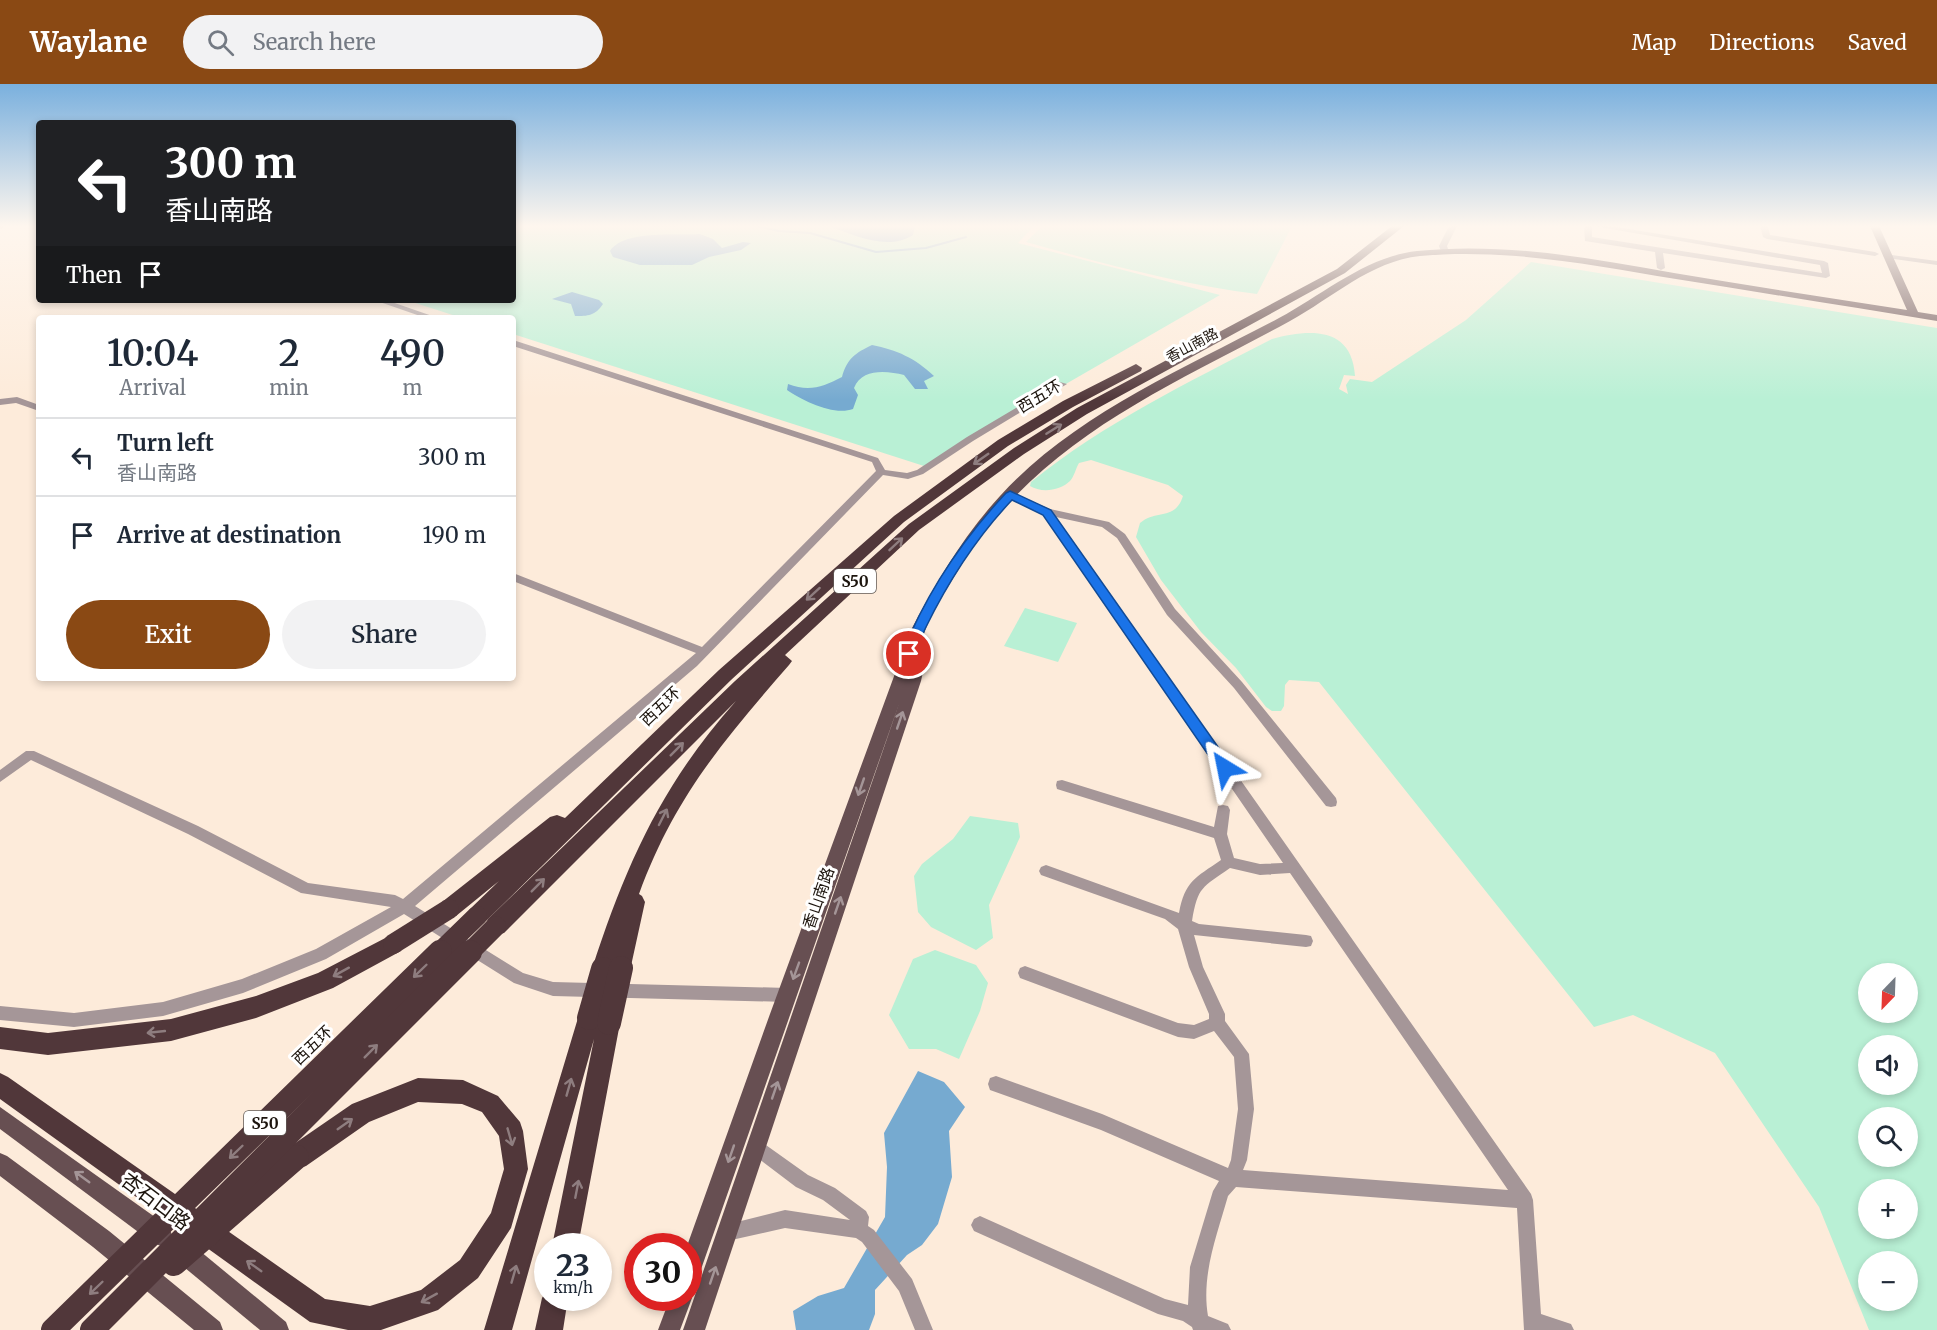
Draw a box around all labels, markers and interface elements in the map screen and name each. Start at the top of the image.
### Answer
search box [183,15,603,69]
text: Waylane [30,24,147,60]
icon: search [204,26,237,59]
text: Search here [252,28,376,56]
text: Map [1632,29,1676,56]
text: Directions [1709,29,1814,56]
text: Saved [1847,29,1907,56]
text: 300 m [165,137,297,189]
icon: left [66,144,144,222]
text: 香山南路 [165,193,273,227]
icon: arrive [134,258,167,291]
text: Then [66,261,122,289]
street label: 香山南路 [1163,324,1221,366]
text: 10:04 [107,331,199,376]
text: 2 [278,331,300,376]
text: 490 [380,331,445,376]
text: Arrival [119,375,186,400]
text: min [269,375,309,400]
text: m [403,375,422,400]
street label: 西五环 [1013,375,1065,417]
one-way arrow [1045,423,1062,435]
text: Turn left [117,429,214,457]
icon: left [66,441,99,474]
text: 300 m [418,443,486,471]
one-way arrow [973,453,989,465]
text: 香山南路 [117,460,197,485]
icon: arrive [66,519,99,552]
text: Arrive at destination [117,521,341,549]
text: 190 m [423,521,486,549]
one-way arrow [888,537,903,551]
road number: S50 [834,569,876,593]
one-way arrow [805,587,820,601]
button: Exit [66,600,270,669]
button: Share [282,600,486,669]
pin [883,628,934,679]
icon: arrive [892,637,925,670]
street label: 西五环 [636,682,684,730]
one-way arrow [895,711,906,730]
position arrow [1193,736,1257,800]
one-way arrow [670,741,685,756]
one-way arrow [855,777,866,796]
one-way arrow [658,809,669,827]
street label: 香山南路 [798,864,838,932]
one-way arrow [531,878,546,893]
one-way arrow [833,896,844,915]
one-way arrow [789,961,800,980]
north arrow [1858,963,1918,1023]
map controls [1858,963,1918,1311]
one-way arrow [413,964,428,978]
one-way arrow [333,966,350,978]
street label: 西五环 [288,1021,336,1069]
one-way arrow [147,1027,167,1038]
button: sound [1858,1035,1918,1095]
one-way arrow [364,1044,379,1059]
one-way arrow [564,1078,575,1097]
one-way arrow [770,1081,781,1100]
button: search [1858,1107,1918,1167]
road number: S50 [244,1111,286,1135]
one-way arrow [336,1118,353,1130]
one-way arrow [505,1127,517,1146]
one-way arrow [228,1144,243,1159]
one-way arrow [724,1145,735,1163]
street label: 杏石口路 [117,1167,195,1235]
one-way arrow [75,1171,91,1183]
button: + [1858,1179,1918,1239]
one-way arrow [572,1180,583,1199]
speed limit sign: 30 [624,1233,702,1311]
text: 23 [556,1246,590,1284]
button: − [1858,1251,1918,1311]
one-way arrow [246,1259,262,1272]
one-way arrow [509,1265,520,1284]
one-way arrow [708,1266,719,1285]
text: km/h [553,1278,593,1297]
one-way arrow [89,1281,104,1295]
one-way arrow [421,1292,438,1304]

